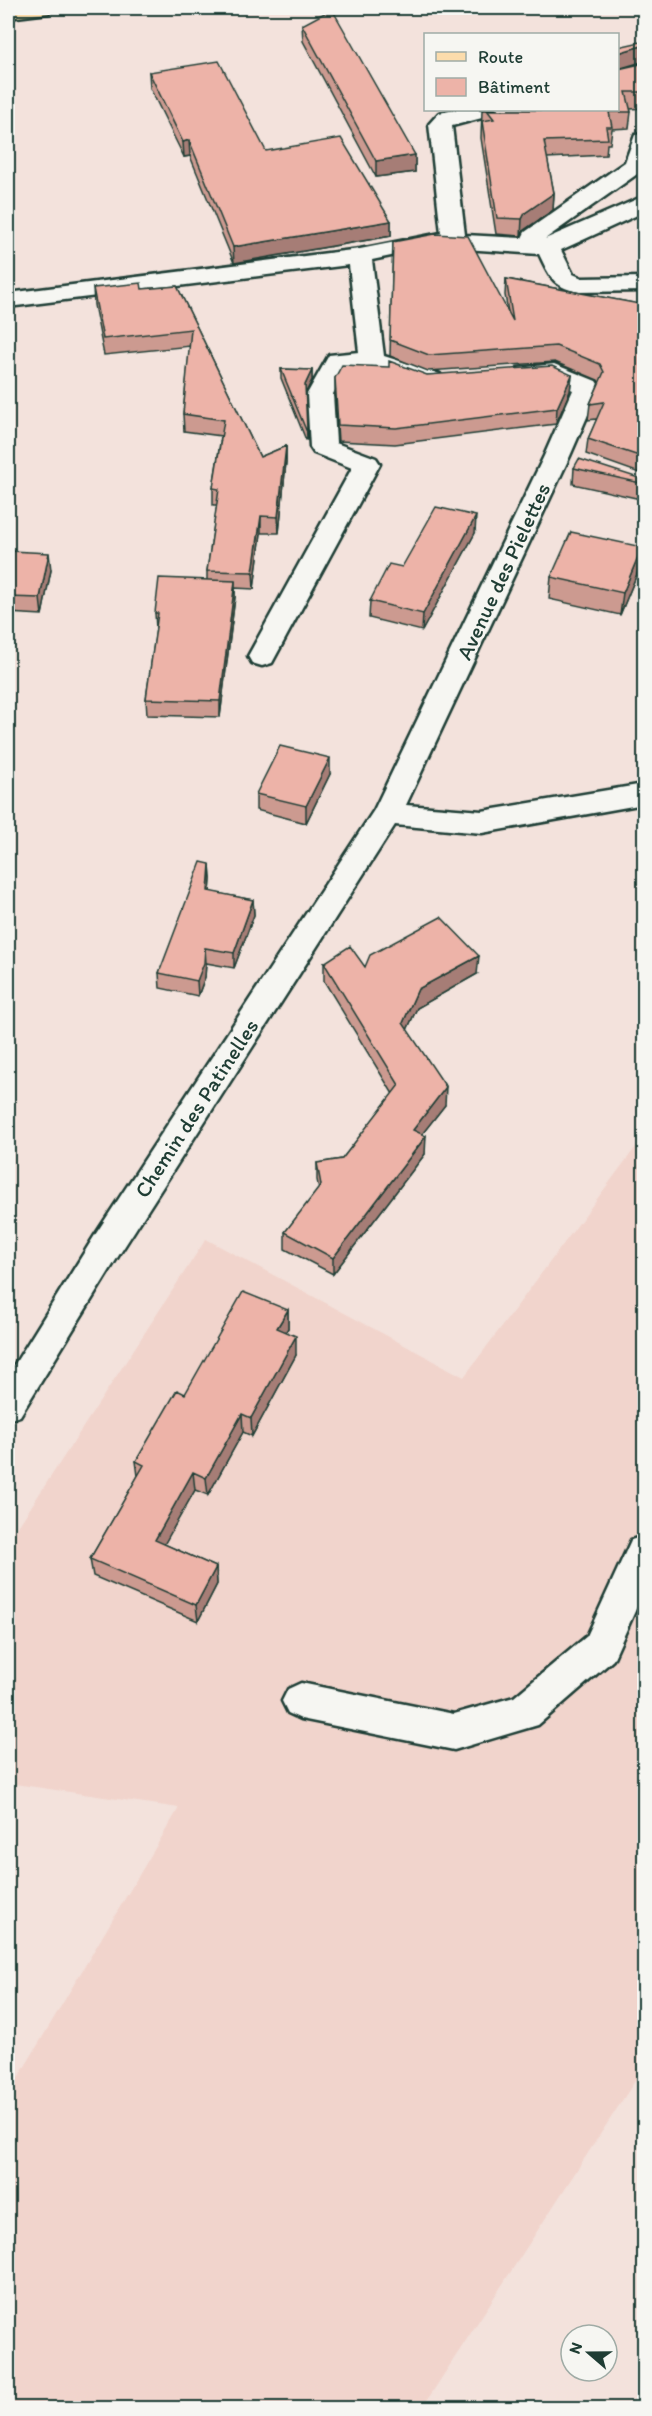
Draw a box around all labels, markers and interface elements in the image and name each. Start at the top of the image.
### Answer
legend [424,33,619,111]
text: Route [478,46,523,68]
text: Bâtiment [478,76,551,98]
street label: Avenue des Pielettes [451,478,556,664]
street label: Chemin des Patinelles [129,1014,264,1203]
north arrow [559,2323,619,2383]
text: N [565,2340,586,2356]

